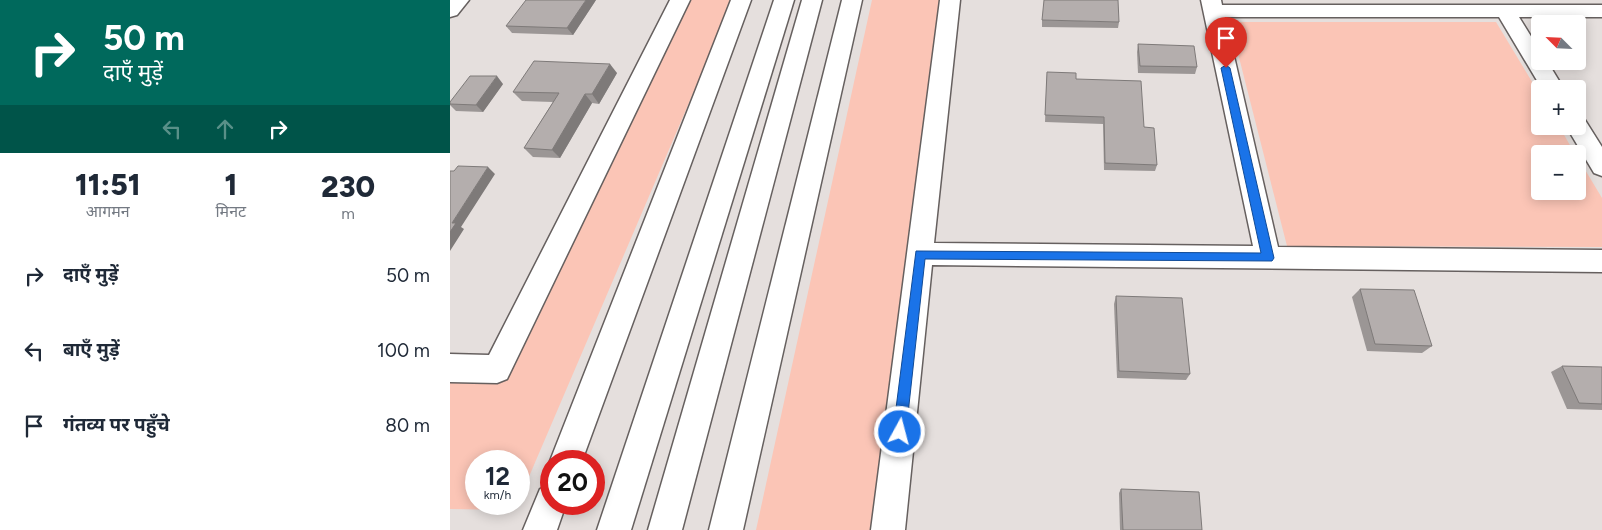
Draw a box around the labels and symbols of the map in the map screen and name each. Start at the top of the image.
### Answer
north arrow [1531,15,1586,70]
pin [1205,17,1247,68]
position arrow [873,405,925,457]
speed limit sign: 20 [540,450,605,515]

